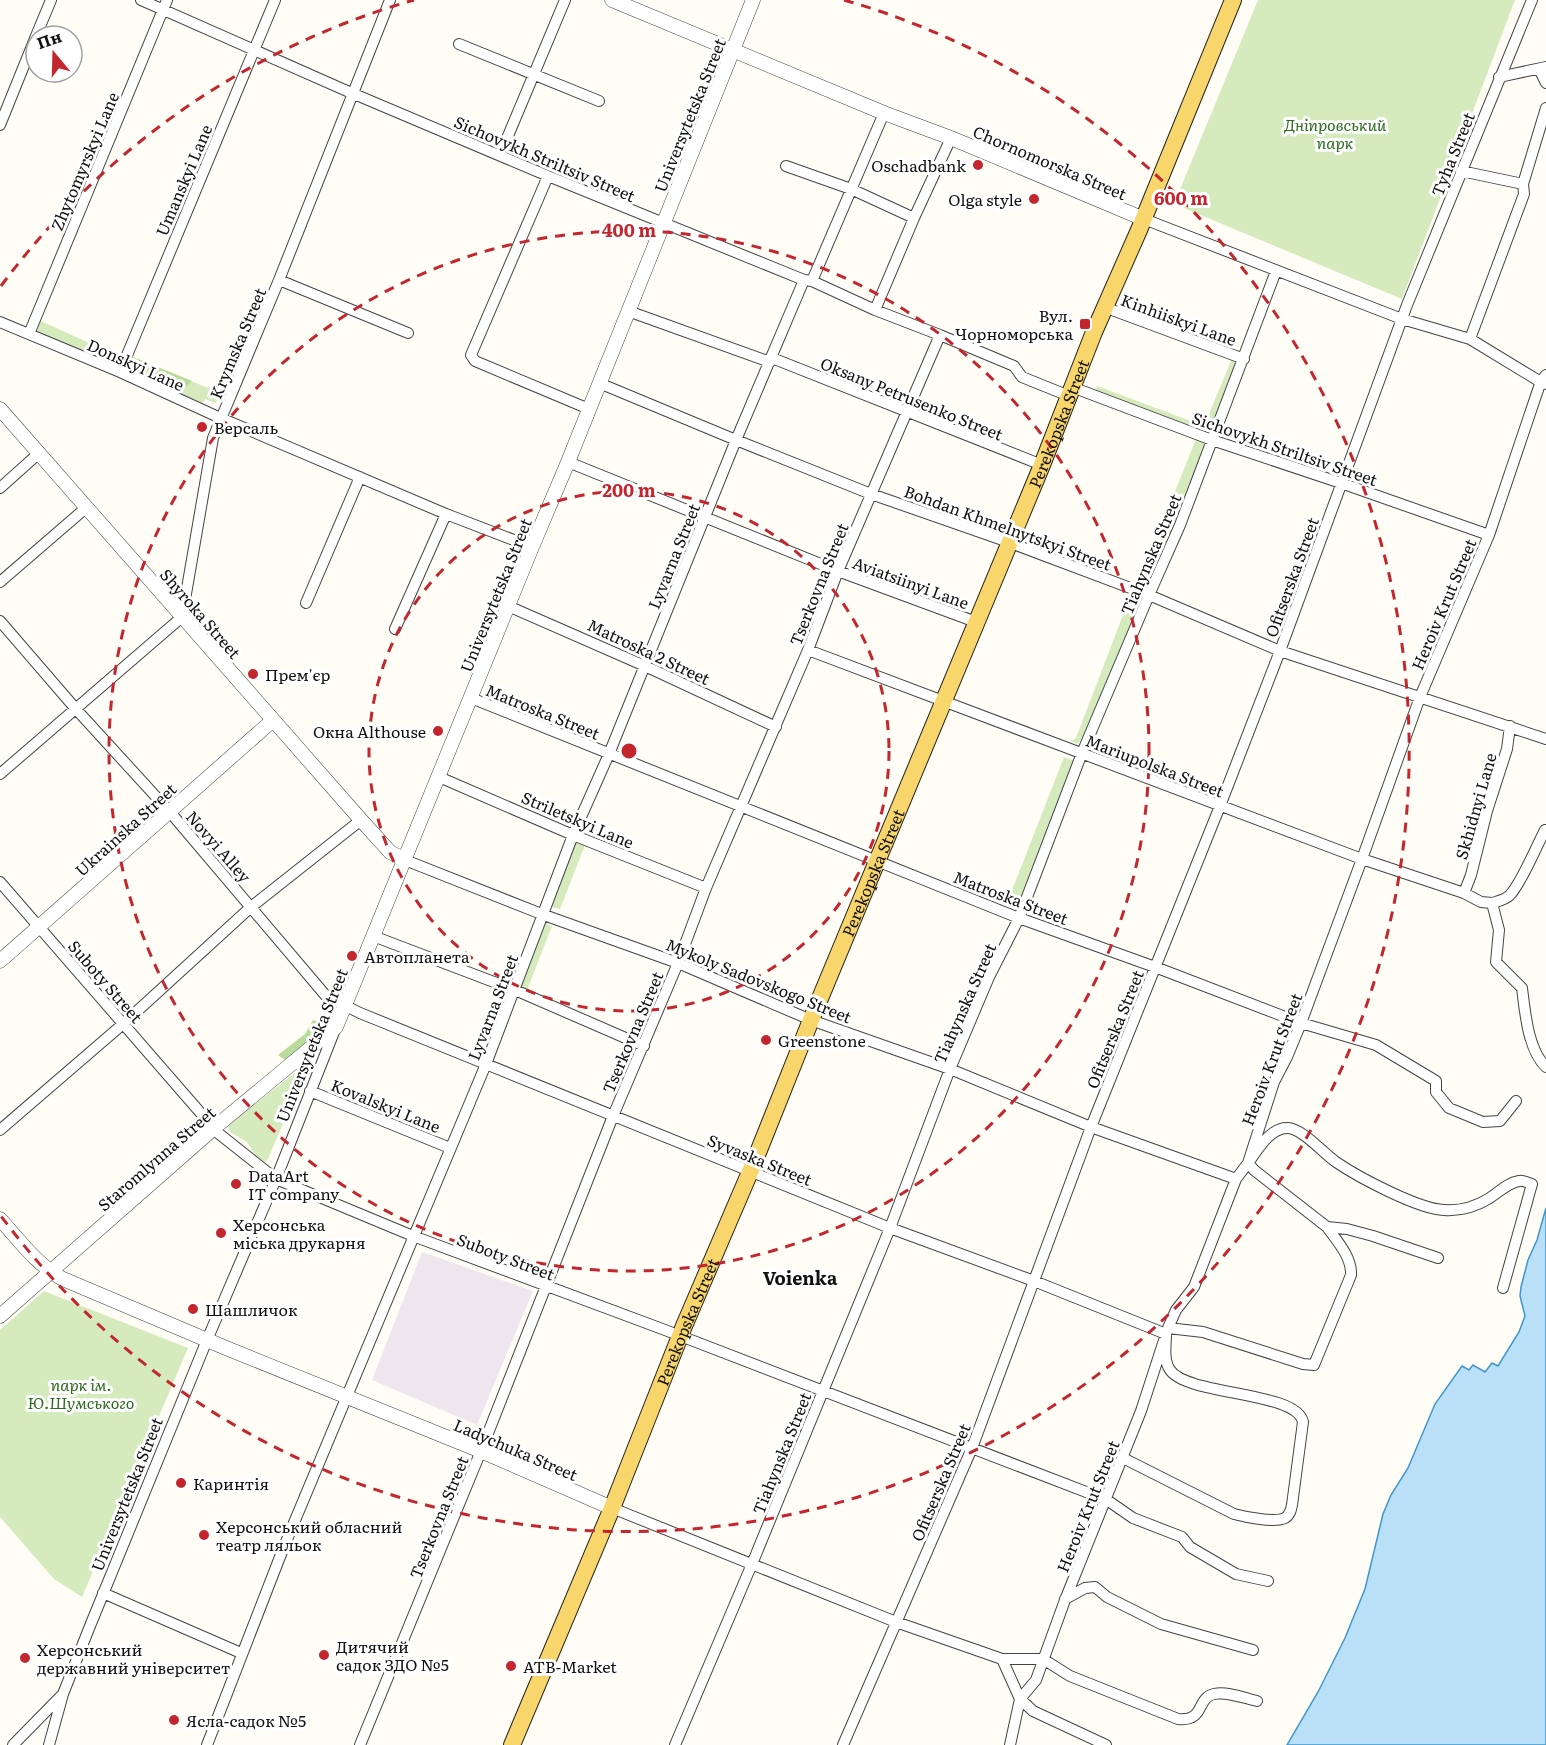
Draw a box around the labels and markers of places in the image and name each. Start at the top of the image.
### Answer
place label: Oschadbank [871,153,966,177]
marker: Oschadbank [971,158,985,172]
place label: Olga style [948,187,1022,211]
marker: Olga style [1027,192,1041,206]
place label: Вул. Чорноморська [955,303,1073,345]
marker: Вул. Чорноморська [1078,317,1092,331]
place label: Версаль [214,415,278,439]
marker: Версаль [195,420,209,434]
place label: Прем'єр [265,662,331,686]
marker: Прем'єр [246,667,260,681]
place label: Окна Althouse [313,719,426,743]
marker: Окна Althouse [431,724,445,738]
centre of rings [619,741,639,761]
place label: Автопланета [364,944,470,968]
marker: Автопланета [345,949,359,963]
place label: Greenstone [778,1028,866,1052]
marker: Greenstone [759,1033,773,1047]
place label: DataArt IT company [248,1163,340,1205]
marker: DataArt IT company [229,1177,243,1191]
place label: Херсонська міська друкарня [233,1212,366,1254]
marker: Херсонська міська друкарня [214,1226,228,1240]
place label: Шашличок [205,1297,298,1321]
marker: Шашличок [186,1302,200,1316]
place label: Каринтія [193,1471,269,1495]
marker: Каринтія [174,1476,188,1490]
place label: Херсонський обласний театр ляльок [216,1514,402,1556]
marker: Херсонський обласний театр ляльок [197,1528,211,1542]
place label: Дитячий садок ЗДО №5 [336,1634,449,1676]
place label: Херсонський державний університет [37,1637,230,1679]
marker: Дитячий садок ЗДО №5 [317,1648,331,1662]
marker: Херсонський державний університет [18,1651,32,1665]
place label: ATB-Market [523,1654,617,1678]
marker: ATB-Market [504,1659,518,1673]
place label: Ясла-садок №5 [186,1708,306,1732]
marker: Ясла-садок №5 [167,1713,181,1727]

